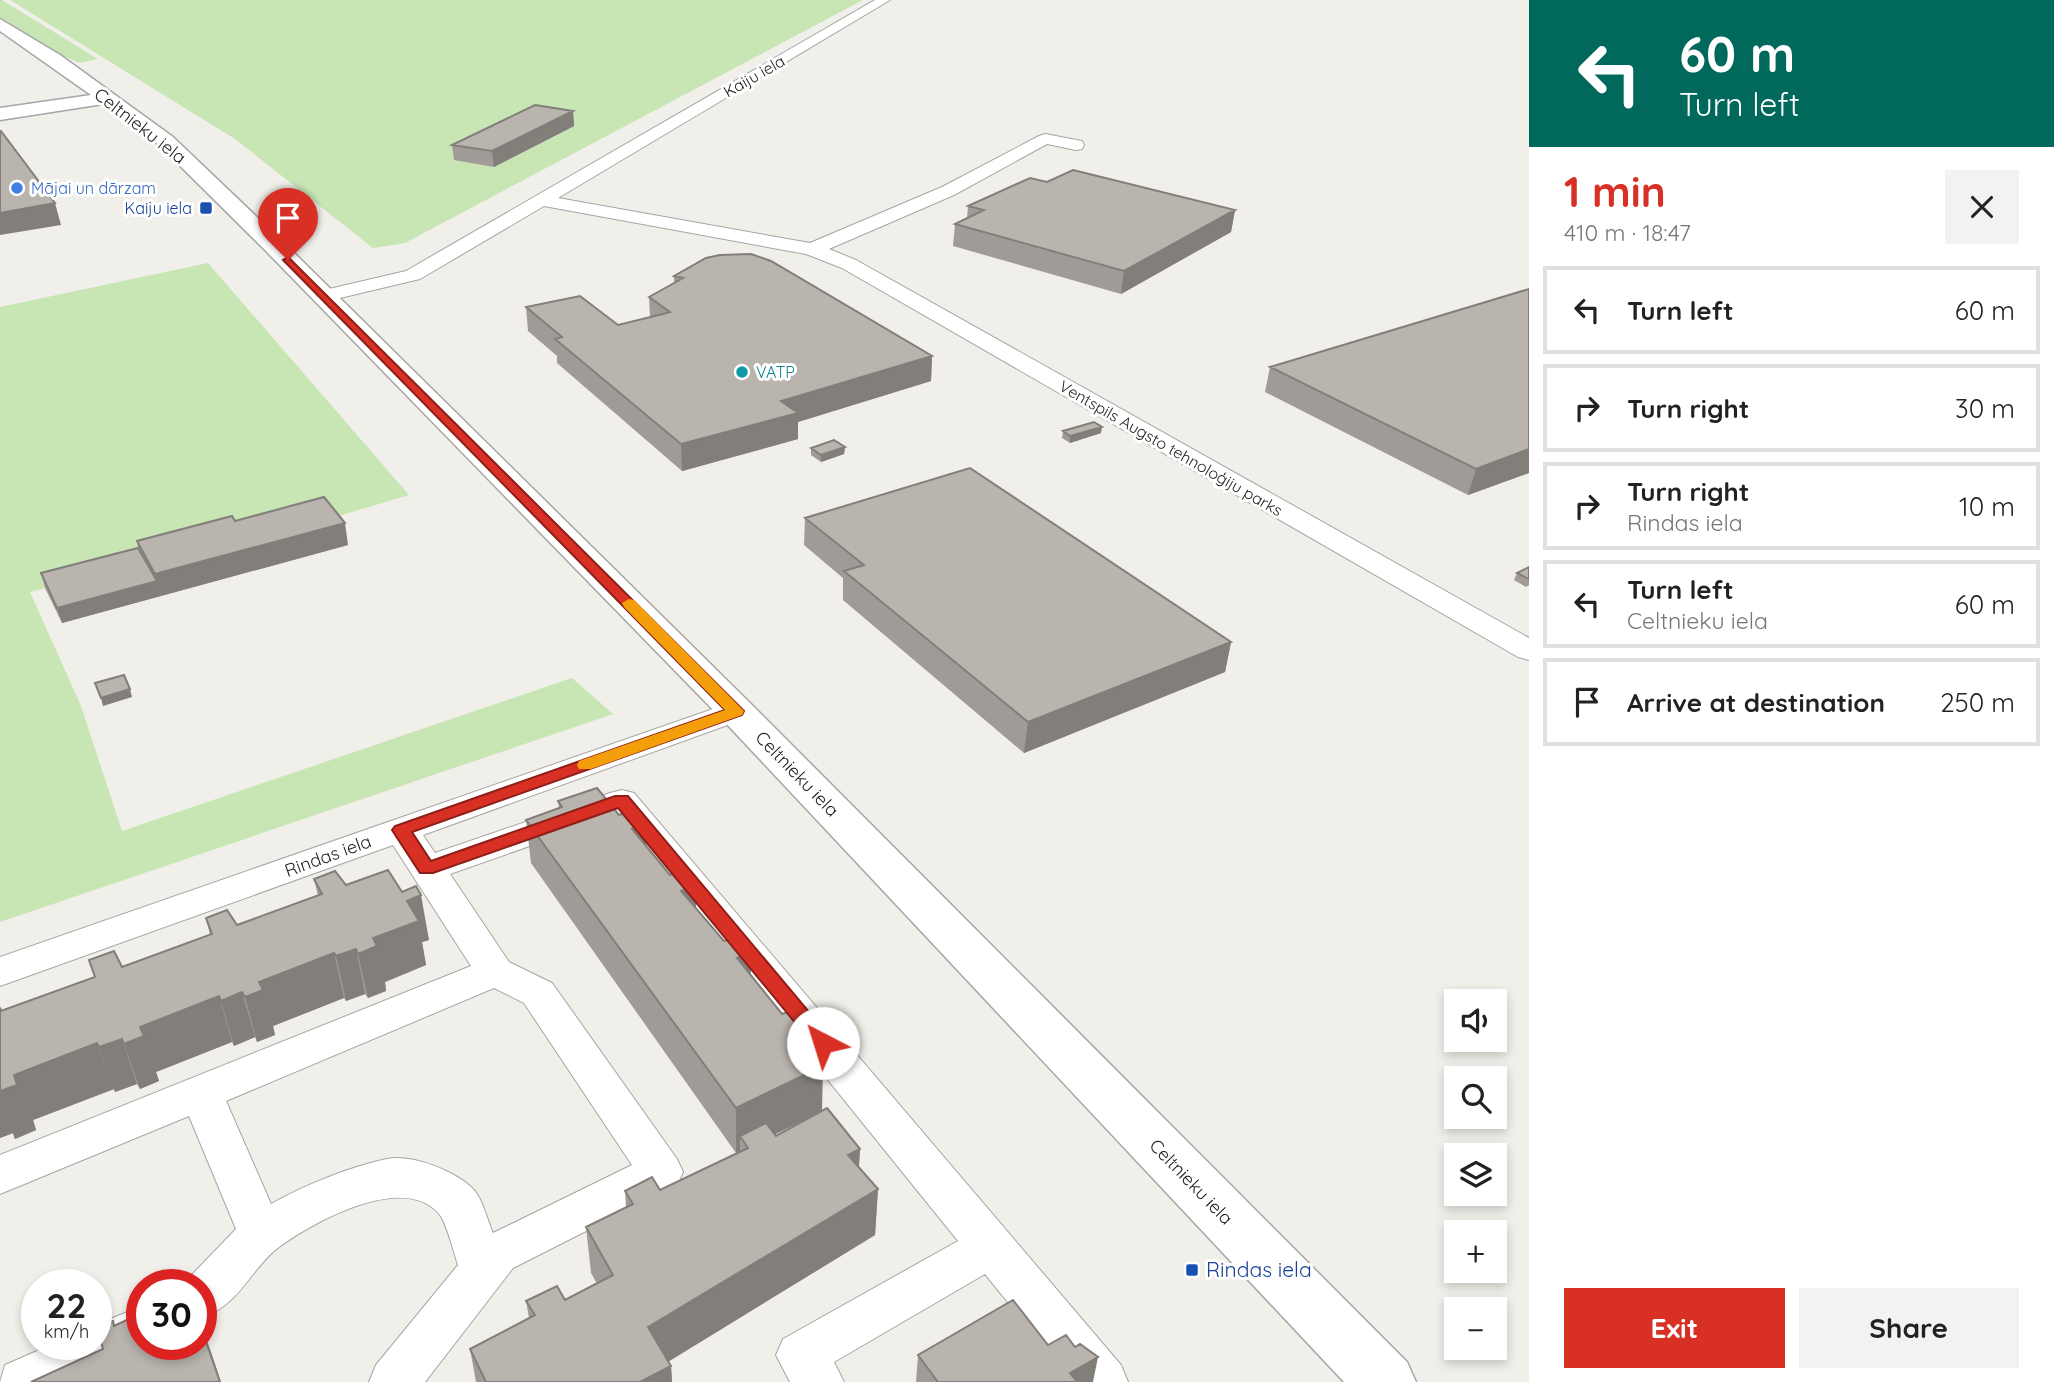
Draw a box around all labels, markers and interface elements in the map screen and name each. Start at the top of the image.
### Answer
text: 60 m [1679,23,1795,84]
icon: left [1564,28,1655,119]
street label: Kaiju iela [720,50,788,102]
street label: Celtnieku iela [90,83,191,169]
text: Turn left [1679,84,1800,124]
text: 1 min [1564,165,1666,218]
button: close [1945,170,2019,244]
place label: Mājai un dārzam [31,178,156,198]
marker: Mājai un dārzam [9,180,25,196]
pin [258,188,318,260]
place label: Kaiju iela [124,198,192,218]
icon: arrive [269,199,307,237]
marker: Kaiju iela [198,200,214,216]
text: 410 m · 18:47 [1564,218,1691,247]
icon: left [1568,291,1606,329]
text: Turn left [1627,294,1734,327]
text: 60 m [1955,294,2015,327]
place label: VATP [756,362,795,382]
marker: VATP [734,364,750,380]
street label: Ventspils Augsto tehnoloģiju parks [1056,376,1286,520]
icon: right [1568,389,1606,427]
text: Turn right [1627,392,1749,425]
text: 30 m [1955,392,2015,425]
text: Turn right [1627,475,1749,508]
icon: right [1568,487,1606,525]
text: 10 m [1959,490,2015,523]
text: Rindas iela [1627,508,1743,537]
text: Turn left [1627,573,1734,606]
icon: left [1568,585,1606,623]
text: 60 m [1955,588,2015,621]
text: Celtnieku iela [1627,606,1768,635]
icon: arrive [1568,683,1606,721]
text: Arrive at destination [1627,686,1885,719]
text: 250 m [1940,686,2015,719]
street label: Celtnieku iela [751,726,844,821]
street label: Rindas iela [281,829,374,882]
map controls [1444,989,1507,1360]
button: sound [1444,989,1507,1052]
position arrow [786,1006,860,1080]
button: search [1444,1066,1507,1129]
street label: Celtnieku iela [1145,1134,1238,1229]
button: layers [1444,1143,1507,1206]
button: + [1444,1220,1507,1283]
place label: Rindas iela [1206,1256,1312,1282]
marker: Rindas iela [1184,1262,1200,1278]
speed limit sign: 30 [126,1269,217,1360]
text: 22 [47,1283,86,1327]
button: Exit [1564,1288,1785,1368]
button: Share [1799,1288,2019,1368]
button: − [1444,1297,1507,1360]
text: km/h [44,1320,89,1343]

